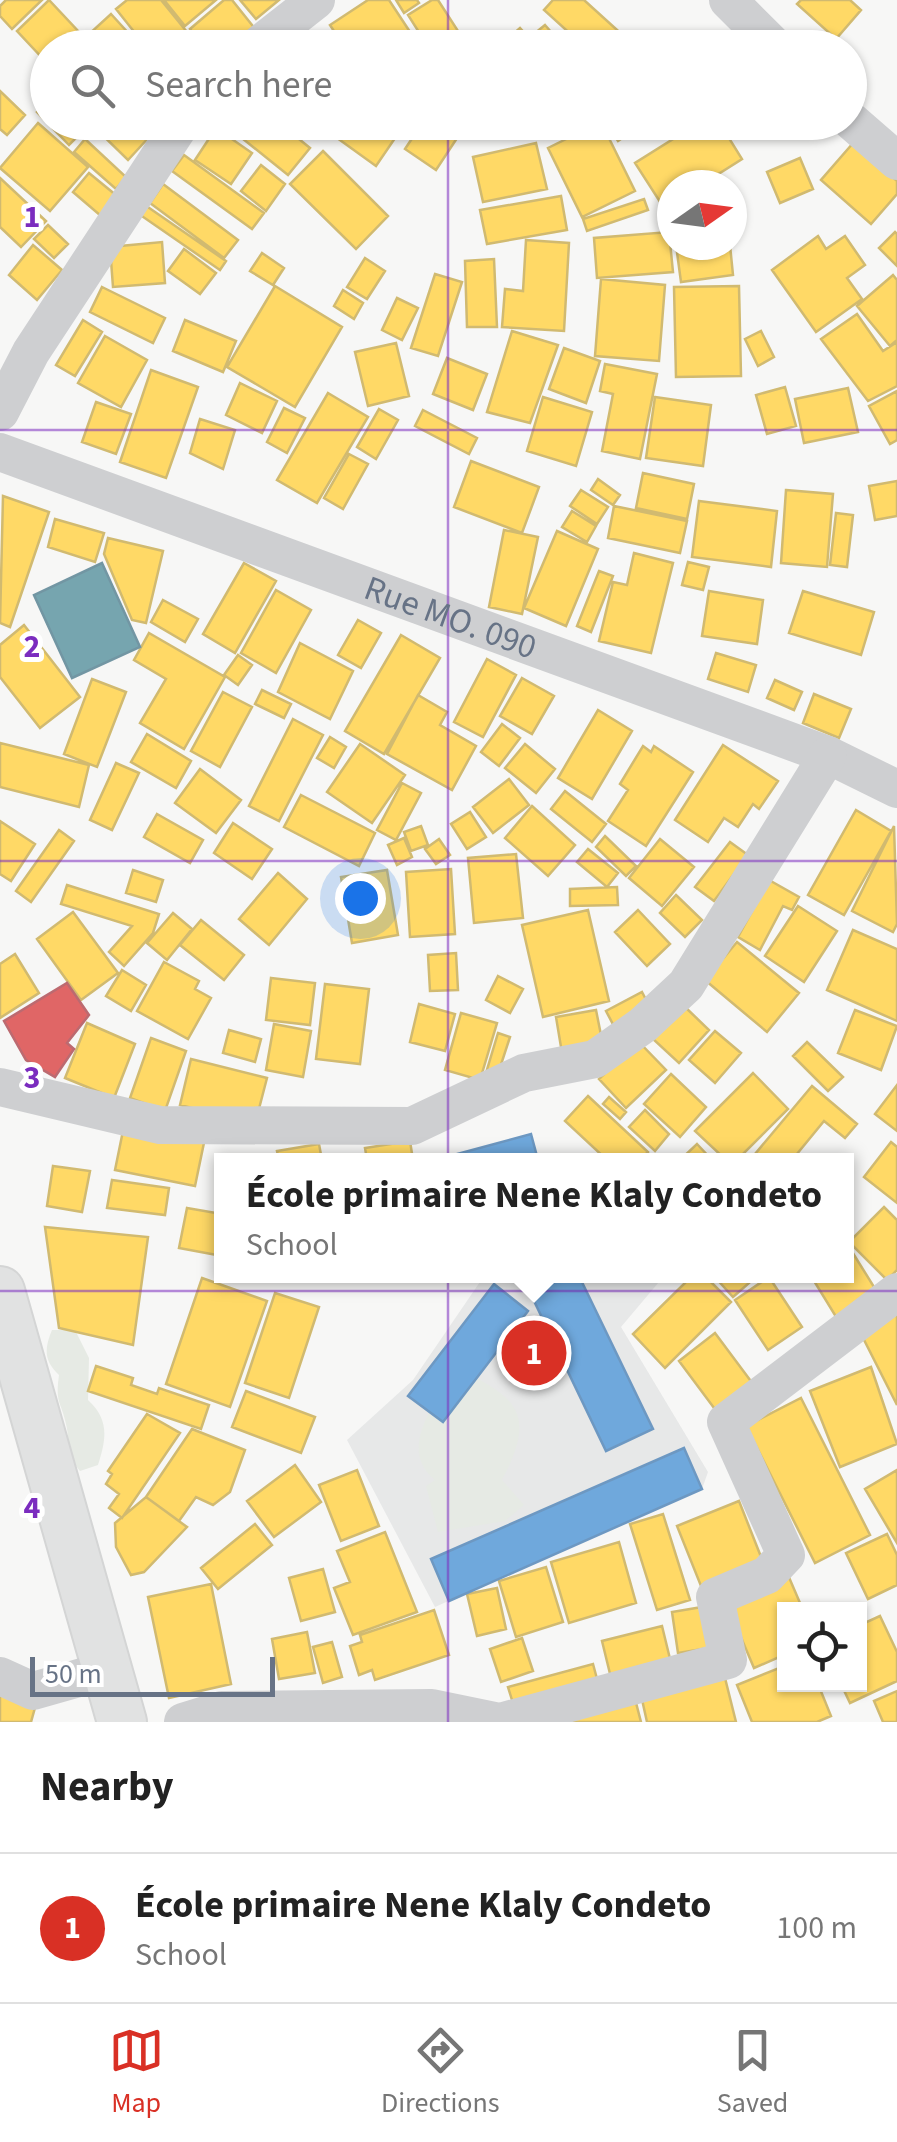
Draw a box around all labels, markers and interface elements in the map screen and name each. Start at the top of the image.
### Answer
search box [30,30,867,140]
icon: search [65,58,120,113]
text: Search here [145,58,332,112]
north arrow [657,170,747,260]
text: 1 [24,194,40,240]
street label: Rue MO. 090 [357,563,544,672]
text: 2 [24,624,40,670]
your location [335,873,386,924]
text: 3 [24,1055,40,1101]
popup [214,1153,854,1283]
text: École primaire Nene Klaly Condeto [246,1168,822,1222]
text: School [246,1222,338,1268]
pin: 1 [502,1316,566,1390]
text: 4 [24,1485,41,1531]
map controls [777,1602,867,1692]
button: locate [777,1602,867,1692]
scale bar [30,1652,275,1696]
text: 50 m [45,1654,102,1694]
text: Nearby [40,1757,174,1817]
text: École primaire Nene Klaly Condeto [135,1878,711,1932]
text: 1 [64,1905,81,1951]
text: 100 m [776,1905,857,1951]
text: School [135,1932,227,1978]
tab: Map [109,2023,164,2123]
tab: Directions [381,2023,500,2123]
tab: Saved [717,2023,788,2123]

